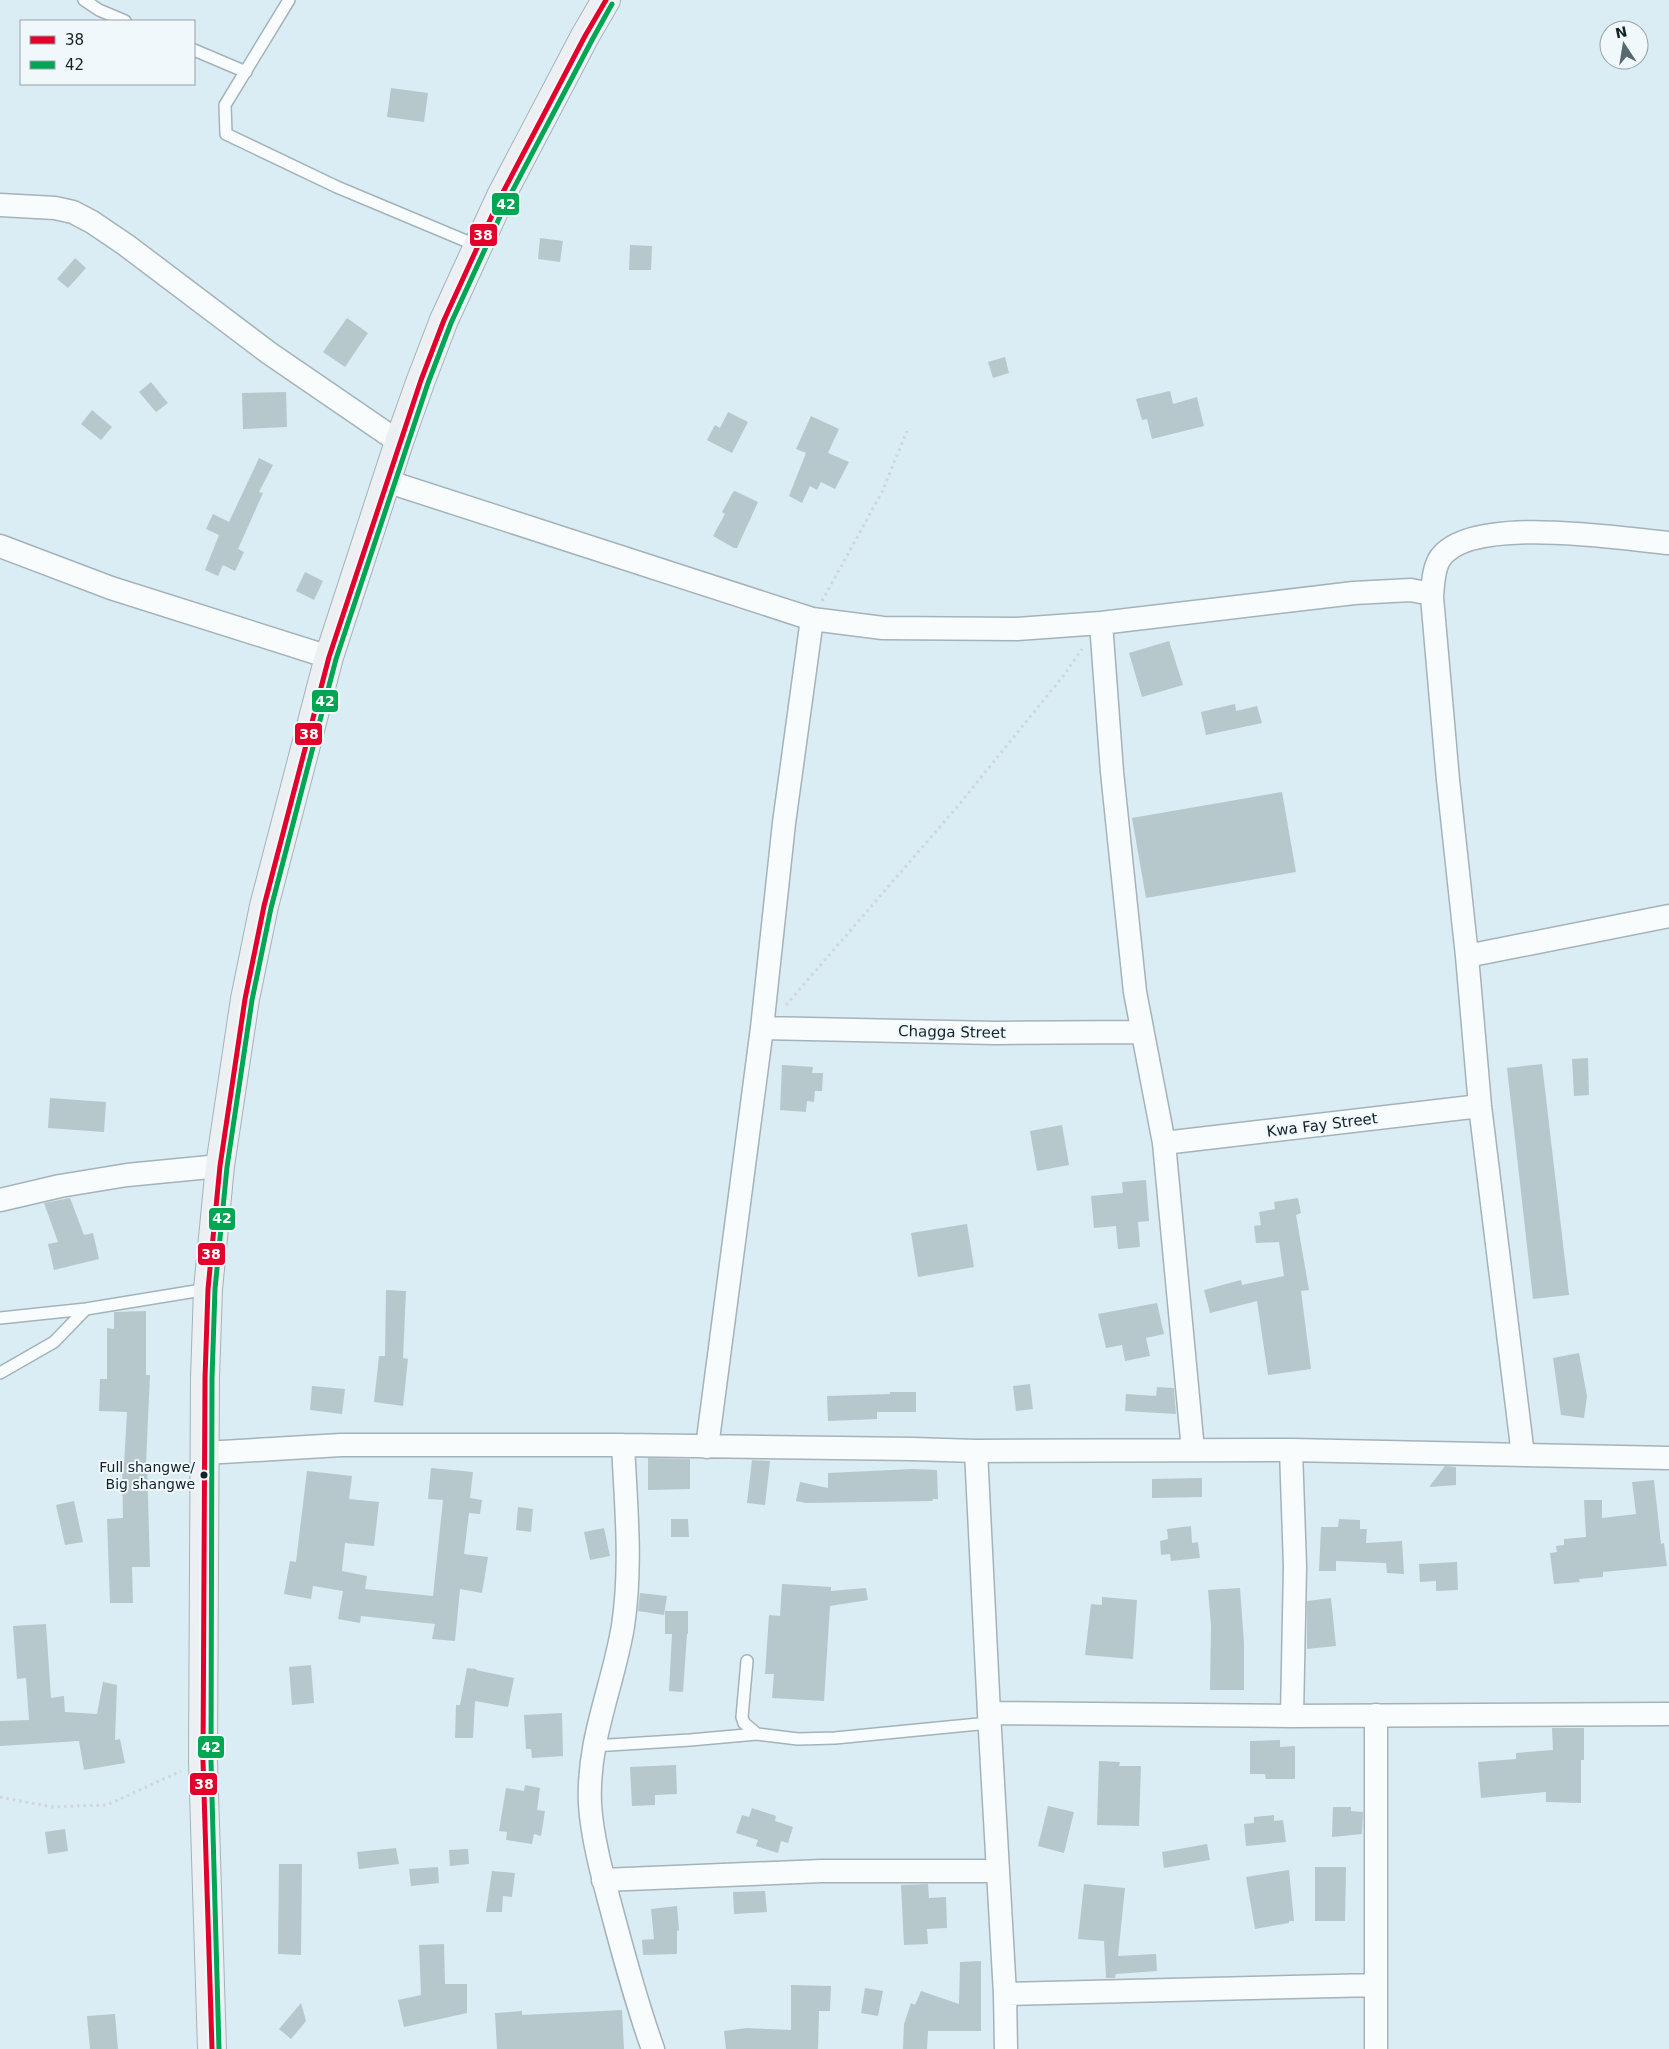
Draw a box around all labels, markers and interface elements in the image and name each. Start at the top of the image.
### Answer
legend [20,20,195,85]
north arrow [1599,20,1649,70]
text: N [1614,23,1629,41]
text: 38 [65,31,84,49]
text: 42 [65,56,84,74]
line badge: 42 [491,192,520,216]
text: 42 [496,196,516,212]
line badge: 38 [469,223,498,247]
text: 38 [473,227,493,243]
line badge: 42 [311,689,339,713]
text: 42 [315,693,335,709]
line badge: 38 [294,722,323,746]
text: 38 [299,726,319,742]
street label: Chagga Street [898,1022,1006,1042]
street label: Kwa Fay Street [1265,1109,1379,1141]
line badge: 42 [208,1207,236,1231]
text: 42 [212,1210,232,1226]
line badge: 38 [197,1242,226,1266]
text: 38 [201,1246,221,1262]
place label: Full shangwe/ Big shangwe [99,1459,195,1492]
marker: Full shangwe/ Big shangwe [199,1470,209,1480]
line badge: 42 [197,1735,225,1759]
text: 42 [201,1739,221,1755]
line badge: 38 [189,1772,218,1796]
text: 38 [194,1776,214,1792]

